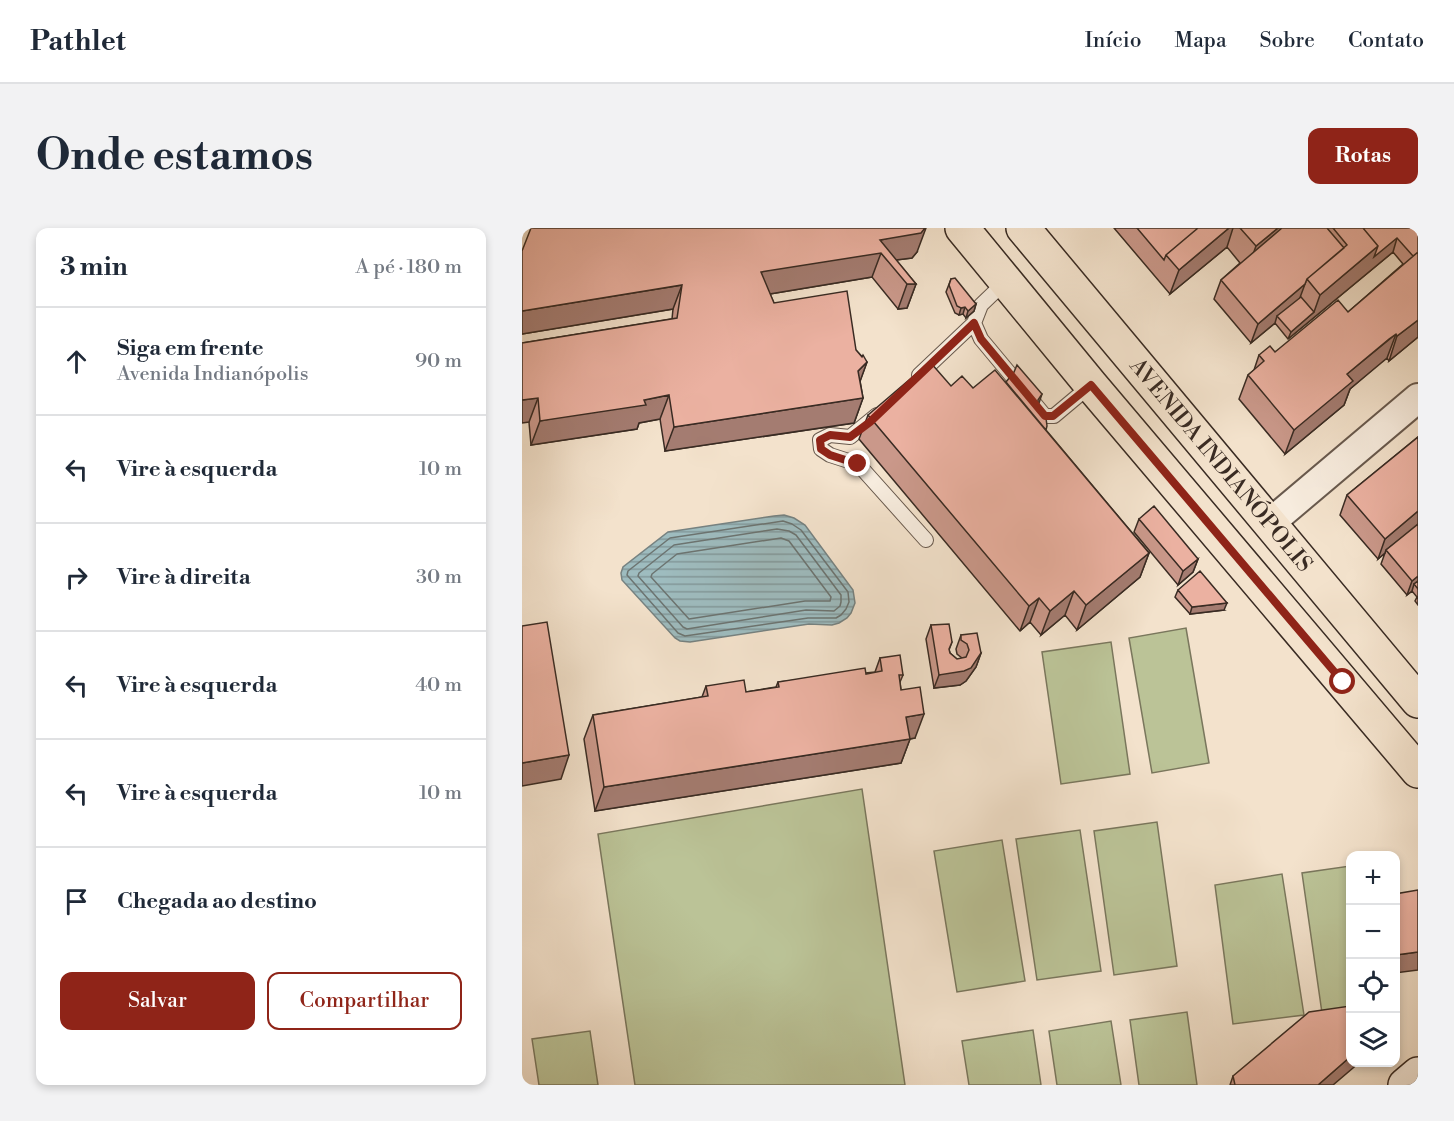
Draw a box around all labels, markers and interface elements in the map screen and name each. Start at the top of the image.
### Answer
text: Pathlet [30,24,126,59]
text: Início [1085,28,1142,54]
text: Mapa [1175,28,1227,54]
text: Sobre [1260,28,1315,54]
text: Contato [1348,28,1424,54]
button: Rotas [1308,128,1418,184]
text: Onde estamos [36,130,313,183]
text: 3 min [60,251,128,283]
text: A pé · 180 m [356,255,462,280]
text: Siga em frente [117,335,264,362]
icon: ahead [60,345,93,378]
text: 90 m [415,349,462,374]
street label: AVENIDA INDIANÓPOLIS [1123,352,1318,578]
text: Avenida Indianópolis [117,362,308,387]
route end [844,450,870,476]
icon: left [60,453,93,486]
text: Vire à esquerda [117,456,277,483]
text: 10 m [419,457,462,482]
icon: right [60,561,93,594]
text: Vire à direita [117,564,251,591]
text: 30 m [416,565,462,590]
route start [1329,668,1355,694]
icon: left [60,669,93,702]
text: Vire à esquerda [117,672,277,699]
text: 40 m [415,673,462,698]
icon: left [60,777,93,810]
text: Vire à esquerda [117,780,277,807]
text: 10 m [419,781,462,806]
map controls [1346,851,1400,1067]
button: + [1346,851,1400,905]
icon: arrive [60,885,93,918]
text: Chegada ao destino [117,888,317,915]
button: − [1346,905,1400,959]
button: locate [1346,959,1400,1013]
button: Salvar [60,972,255,1030]
button: Compartilhar [267,972,462,1030]
button: layers [1346,1013,1400,1067]

